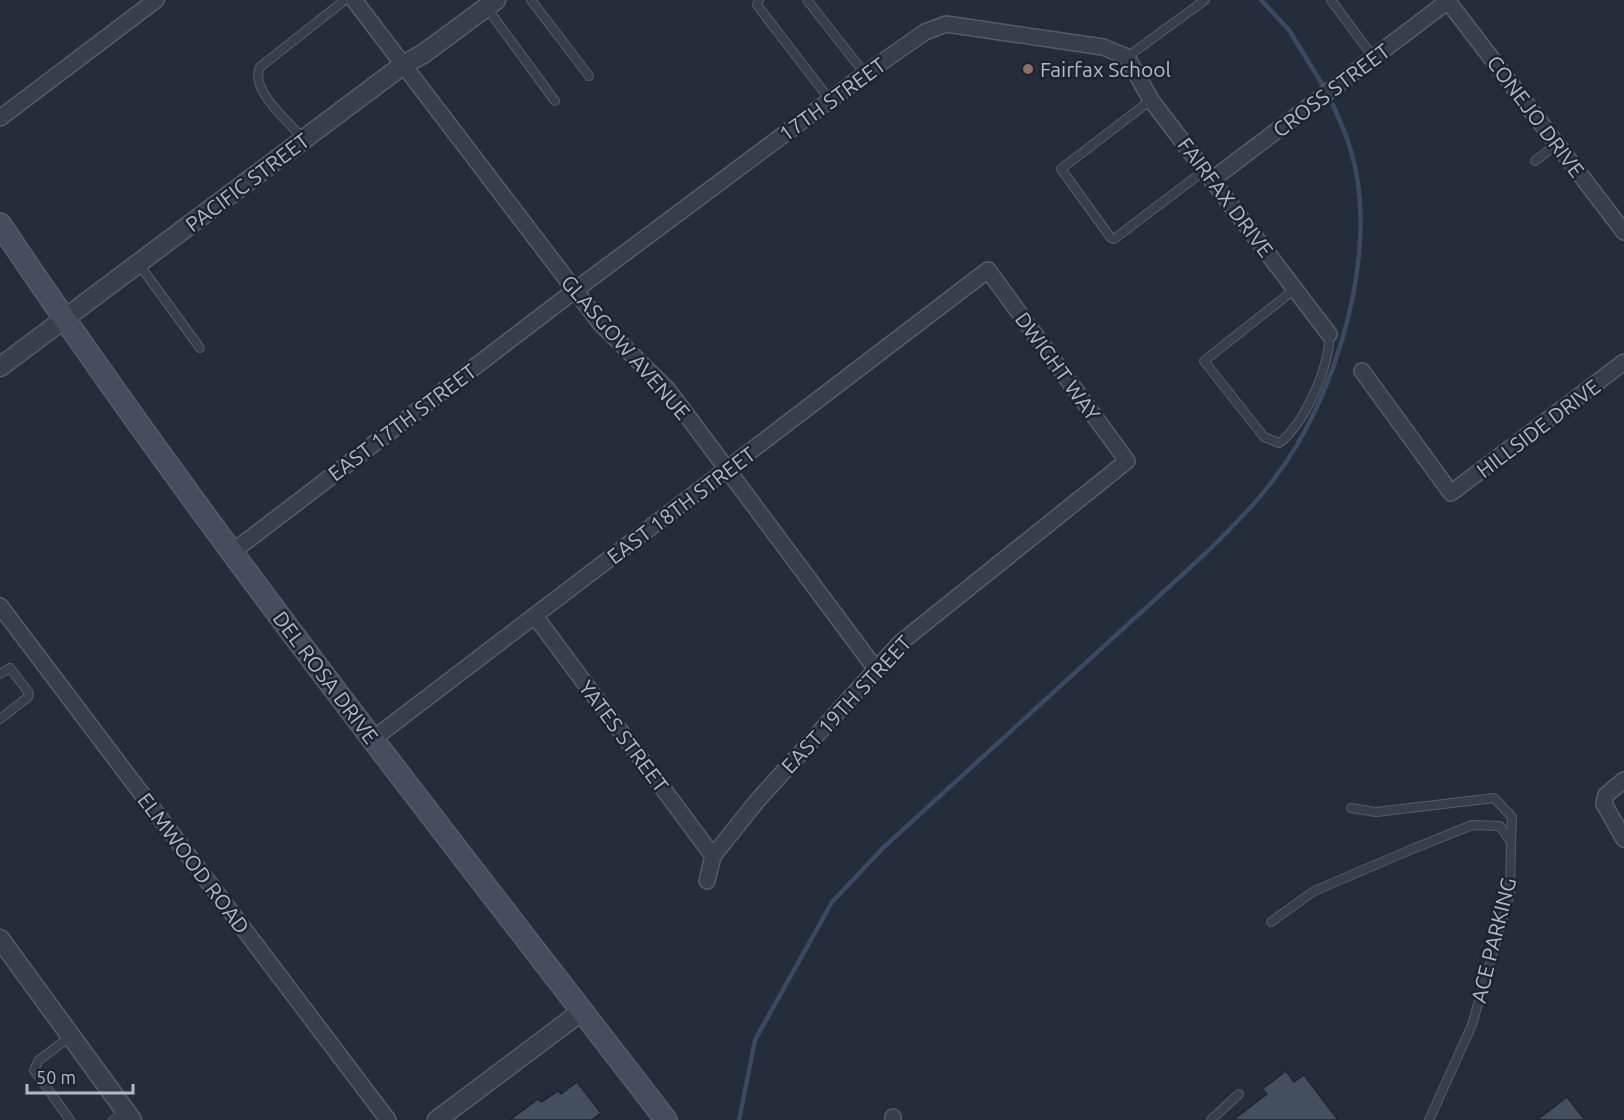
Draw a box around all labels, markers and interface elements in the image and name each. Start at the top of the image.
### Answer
street label: CROSS STREET [1268,38,1394,142]
street label: CONEJO DRIVE [1482,50,1590,182]
street label: 17TH STREET [774,52,890,146]
place label: Fairfax School [1040,57,1171,81]
marker: Fairfax School [1021,62,1035,76]
street label: PACIFIC STREET [180,128,314,236]
street label: FAIRFAX DRIVE [1173,133,1279,261]
street label: GLASGOW AVENUE [557,270,695,424]
street label: DWIGHT WAY [1011,307,1105,425]
street label: EAST 17TH STREET [323,358,481,486]
street label: HILLSIDE DRIVE [1472,374,1604,482]
street label: EAST 18TH STREET [602,441,760,569]
street label: DEL ROSA DRIVE [268,606,384,748]
street label: EAST 19TH STREET [776,630,916,778]
street label: YATES STREET [574,676,674,797]
street label: ELMWOOD ROAD [133,788,255,938]
street label: ACE PARKING [1466,875,1520,1005]
scale bar [27,1057,134,1095]
text: 50 m [36,1067,76,1087]

